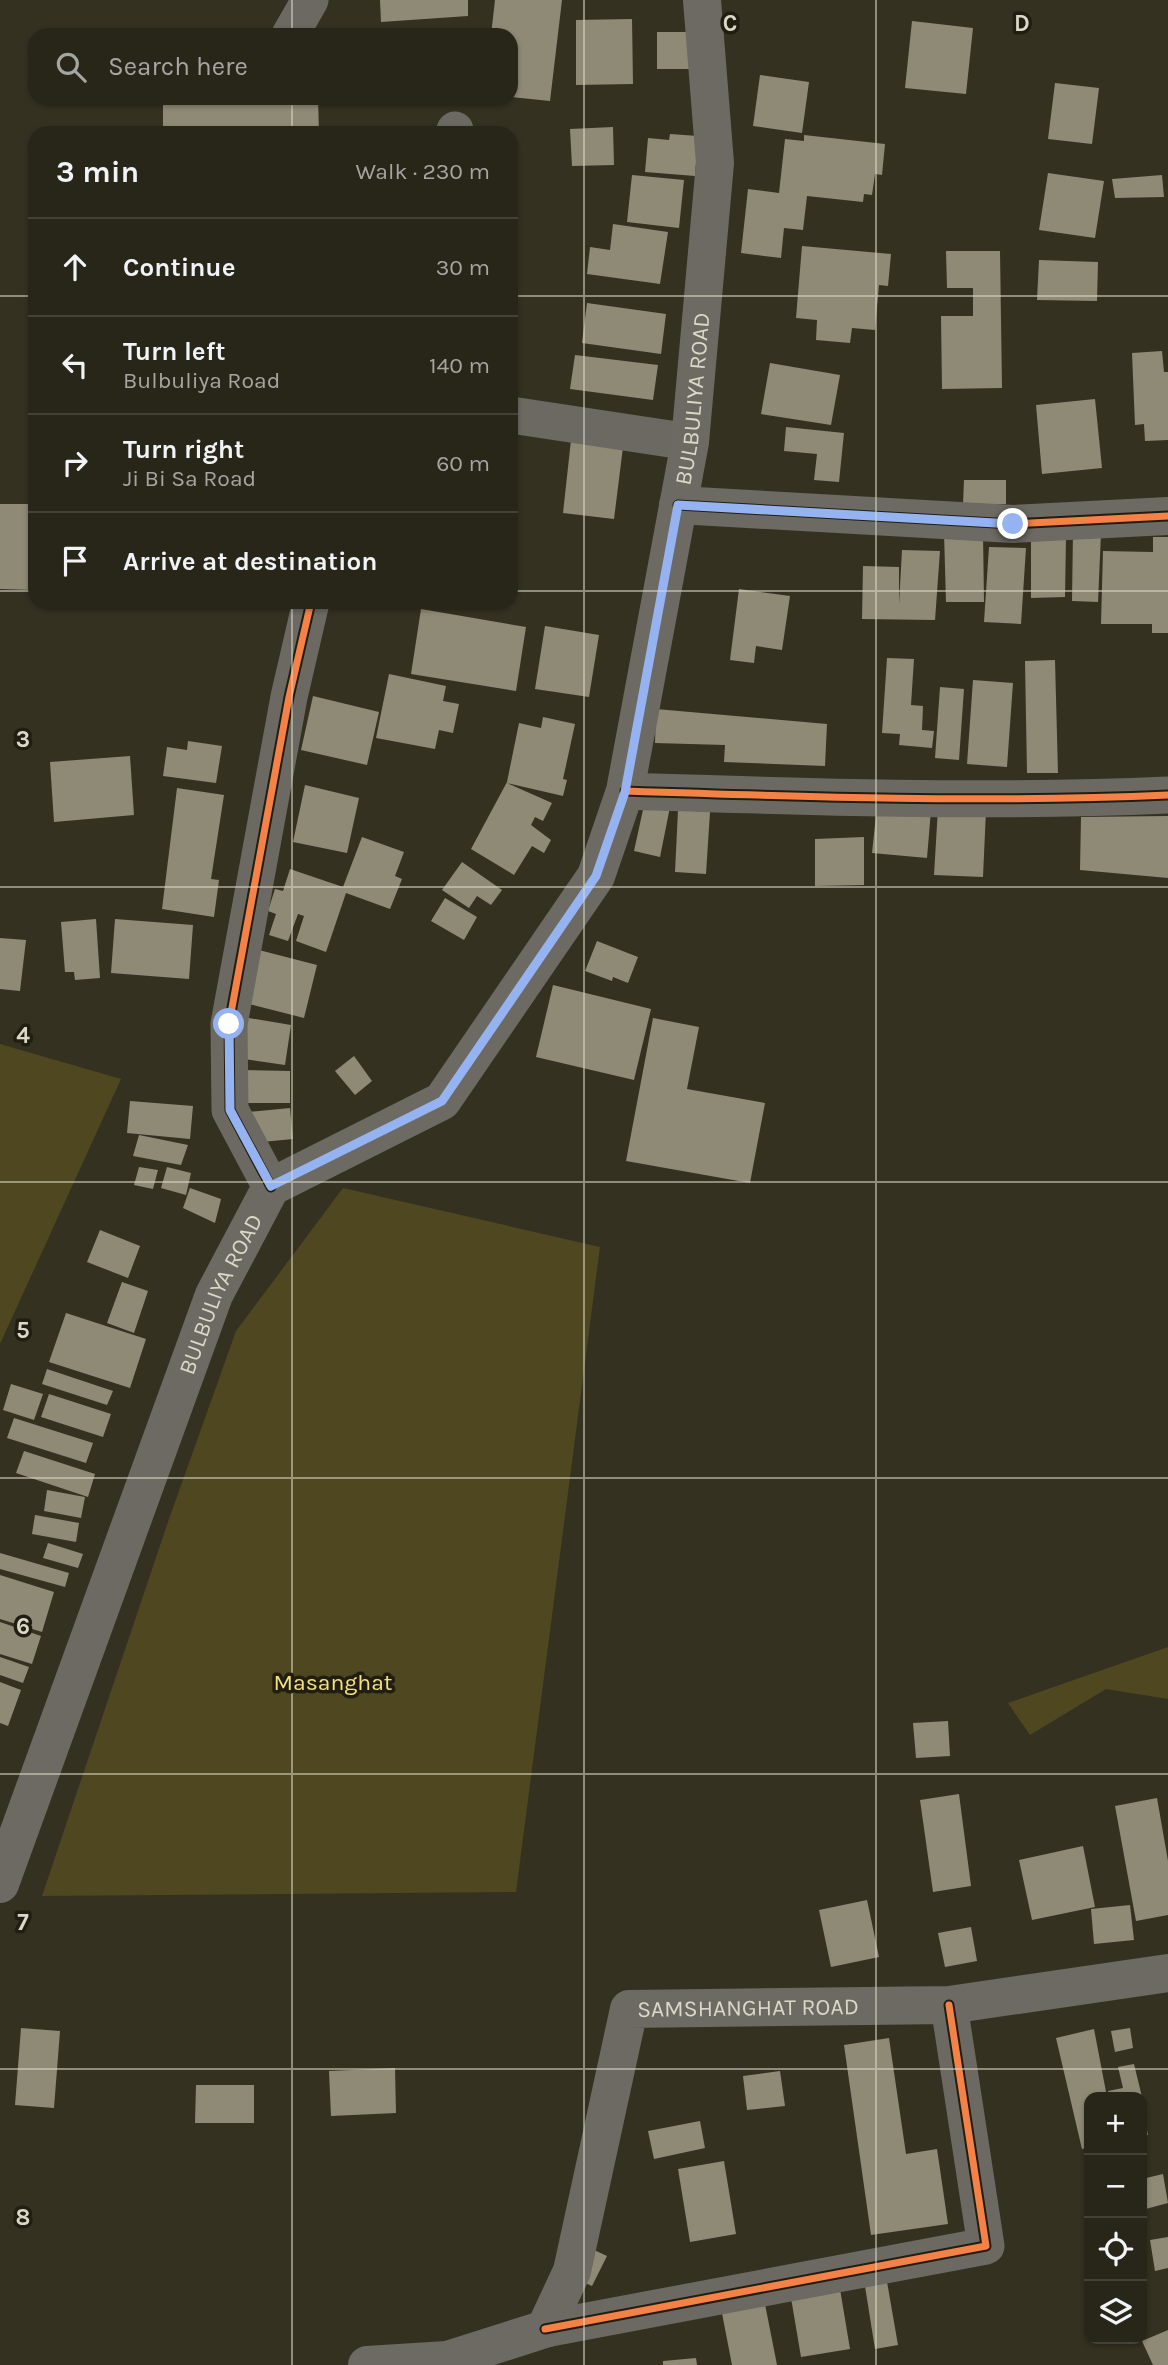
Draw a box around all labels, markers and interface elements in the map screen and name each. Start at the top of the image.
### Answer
text: C [723,10,737,37]
text: D [1014,10,1030,37]
search box [28,28,518,105]
icon: search [52,48,90,86]
text: Search here [108,51,248,82]
text: 3 min [56,154,139,190]
text: Walk · 230 m [356,158,490,185]
icon: ahead [56,248,94,286]
text: Continue [123,252,235,283]
text: 30 m [436,254,490,281]
street label: BULBULIYA ROAD [669,311,716,487]
text: Turn left [123,336,225,367]
icon: left [56,346,94,384]
text: 140 m [429,352,490,379]
text: Bulbuliya Road [123,367,280,394]
text: Turn right [123,434,244,465]
icon: right [56,444,94,482]
text: 60 m [436,450,490,477]
text: Ji Bi Sa Road [123,465,256,492]
route end [997,508,1028,539]
icon: arrive [56,542,94,580]
text: Arrive at destination [123,546,377,577]
text: 3 [16,726,30,753]
route start [213,1008,244,1039]
text: 4 [16,1022,30,1049]
street label: BULBULIYA ROAD [173,1209,268,1378]
text: 5 [16,1317,30,1344]
text: 6 [16,1613,30,1640]
park label: Masanghat [274,1669,393,1696]
text: 7 [17,1909,29,1936]
street label: SAMSHANGHAT ROAD [637,1993,859,2023]
map controls [1084,2092,1147,2344]
button: + [1084,2092,1147,2155]
button: − [1084,2155,1147,2218]
text: 8 [16,2204,30,2231]
button: locate [1084,2218,1147,2281]
button: layers [1084,2281,1147,2344]

